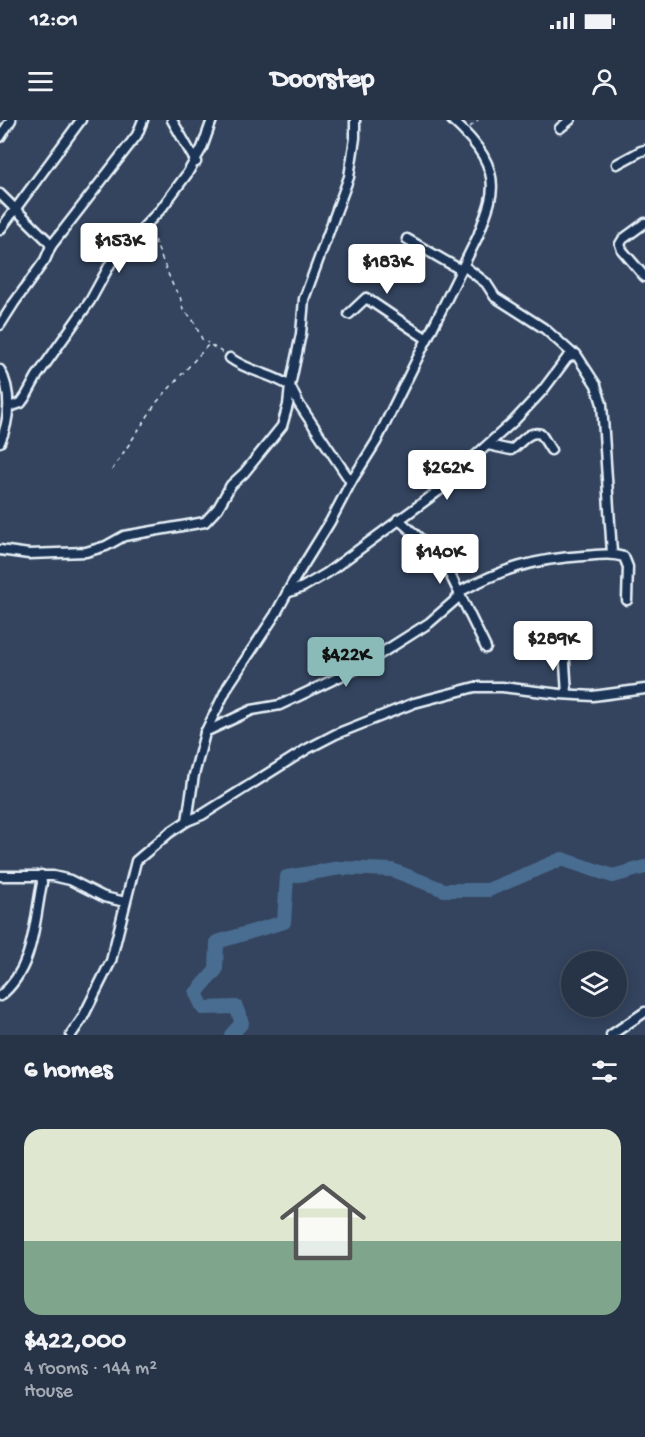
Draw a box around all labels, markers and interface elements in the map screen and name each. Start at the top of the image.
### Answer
text: 12:01 [30,8,78,34]
icon: menu [24,65,57,98]
text: Doorstep [271,65,374,97]
icon: person [588,65,621,98]
pin: $153K [77,223,161,274]
text: $153K [95,231,143,254]
pin: $183K [345,244,429,295]
text: $183K [362,252,412,275]
pin: $262K [405,450,489,501]
text: $262K [422,458,472,481]
pin: $140K [398,534,482,585]
text: $140K [416,542,464,565]
pin: $289K [511,621,595,672]
text: $289K [528,629,578,652]
pin: $422K [304,637,388,688]
text: $422K [321,645,371,668]
map controls [561,951,627,1017]
button: layers [561,951,627,1017]
icon: filters [588,1055,621,1088]
text: 6 homes [24,1056,112,1087]
icon: home [269,1168,377,1276]
text: $422,000 [24,1327,126,1358]
text: 4 rooms · 144 m² [24,1358,157,1381]
text: House [24,1381,73,1404]

